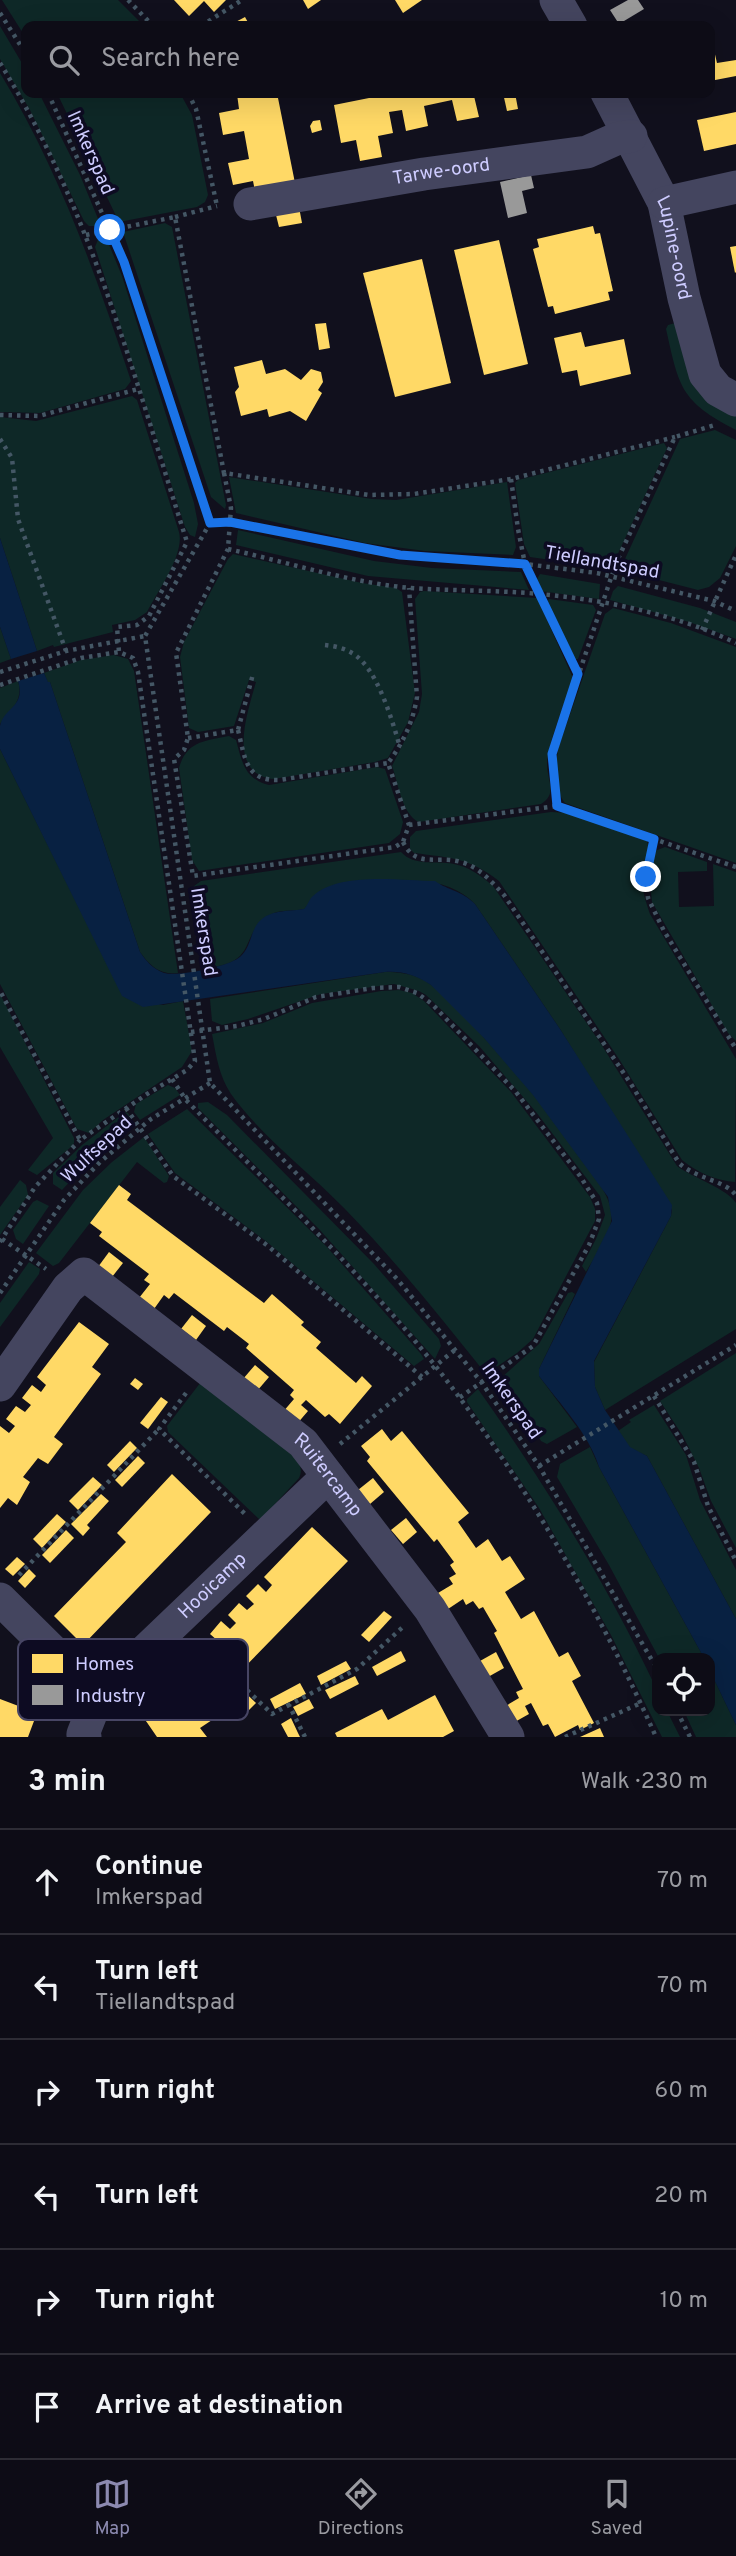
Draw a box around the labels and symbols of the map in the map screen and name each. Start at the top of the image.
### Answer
street label: Imkerspad [61,107,119,199]
street label: Tarwe-oord [391,153,491,191]
street label: Lupine-oord [650,192,696,302]
route start [94,214,125,245]
street label: Tiellandtspad [543,541,661,585]
route end [630,861,661,892]
street label: Imkerspad [184,886,222,978]
street label: Wulfsepad [56,1111,138,1189]
street label: Imkerspad [476,1357,546,1445]
street label: Ruitercamp [289,1428,367,1522]
street label: Hooicamp [173,1548,252,1625]
legend [18,1639,248,1720]
text: Homes [75,1653,134,1677]
text: Industry [75,1685,145,1709]

